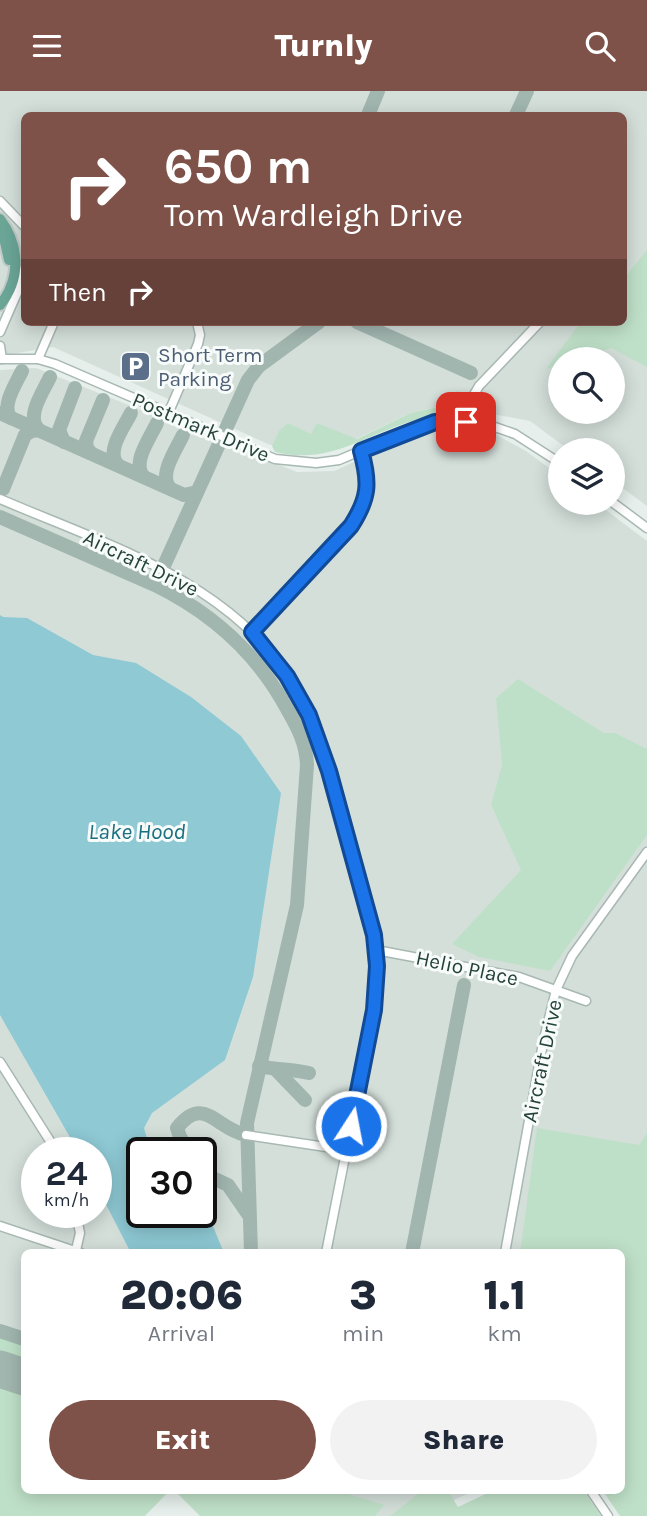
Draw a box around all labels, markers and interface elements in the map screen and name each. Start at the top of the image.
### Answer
icon: menu [28,27,66,65]
text: Turnly [275,27,372,64]
icon: search [581,27,619,65]
text: 650 m [164,138,312,195]
icon: right [49,140,140,231]
text: Tom Wardleigh Drive [164,197,463,234]
icon: right [121,273,159,311]
text: Then [49,277,107,308]
place label: Short Term Parking [158,343,262,391]
map controls [548,347,625,515]
button: search [548,347,625,424]
parking icon: Short Term Parking [118,350,152,384]
street label: Postmark Drive [129,387,273,467]
pin [436,392,496,452]
icon: arrive [447,403,485,441]
button: layers [548,438,625,515]
street label: Aircraft Drive [80,525,202,601]
water label: Lake Hood [88,818,186,845]
street label: Helio Place [414,945,520,991]
street label: Aircraft Drive [517,997,567,1125]
position arrow [314,1089,388,1163]
speed limit sign: 30 [126,1137,217,1228]
text: 24 [46,1153,88,1194]
text: km/h [44,1189,89,1211]
text: 20:06 [120,1270,243,1320]
text: 3 [349,1270,377,1320]
text: 1.1 [483,1270,526,1320]
text: Arrival [148,1320,215,1347]
text: min [342,1320,384,1347]
text: km [487,1320,522,1347]
button: Exit [49,1400,316,1480]
button: Share [330,1400,597,1480]

